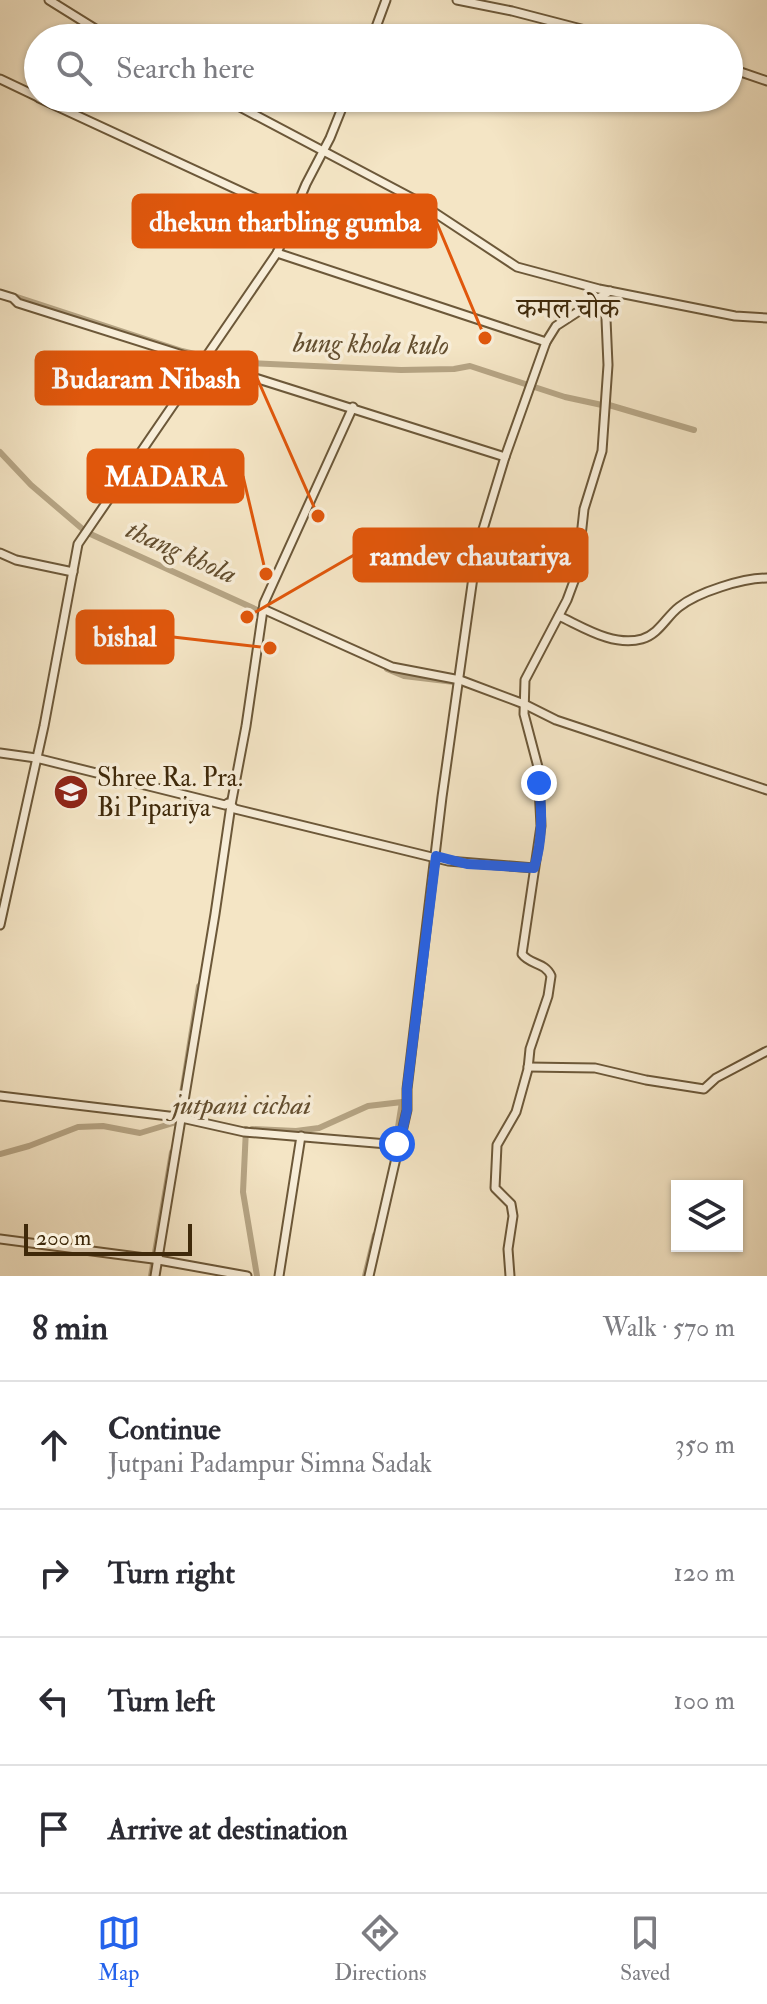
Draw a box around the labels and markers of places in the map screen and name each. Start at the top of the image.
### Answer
callout: dhekun tharbling gumba [133,195,436,247]
callout: Budaram Nibash [36,352,257,404]
callout: MADARA [88,450,243,502]
callout: ramdev chautariya [354,529,587,581]
callout: bishal [77,611,173,663]
place label: Shree Ra. Pra. Bi Pipariya [97,762,243,825]
school or university icon: Shree Ra. Pra. Bi Pipariya [52,773,90,811]

